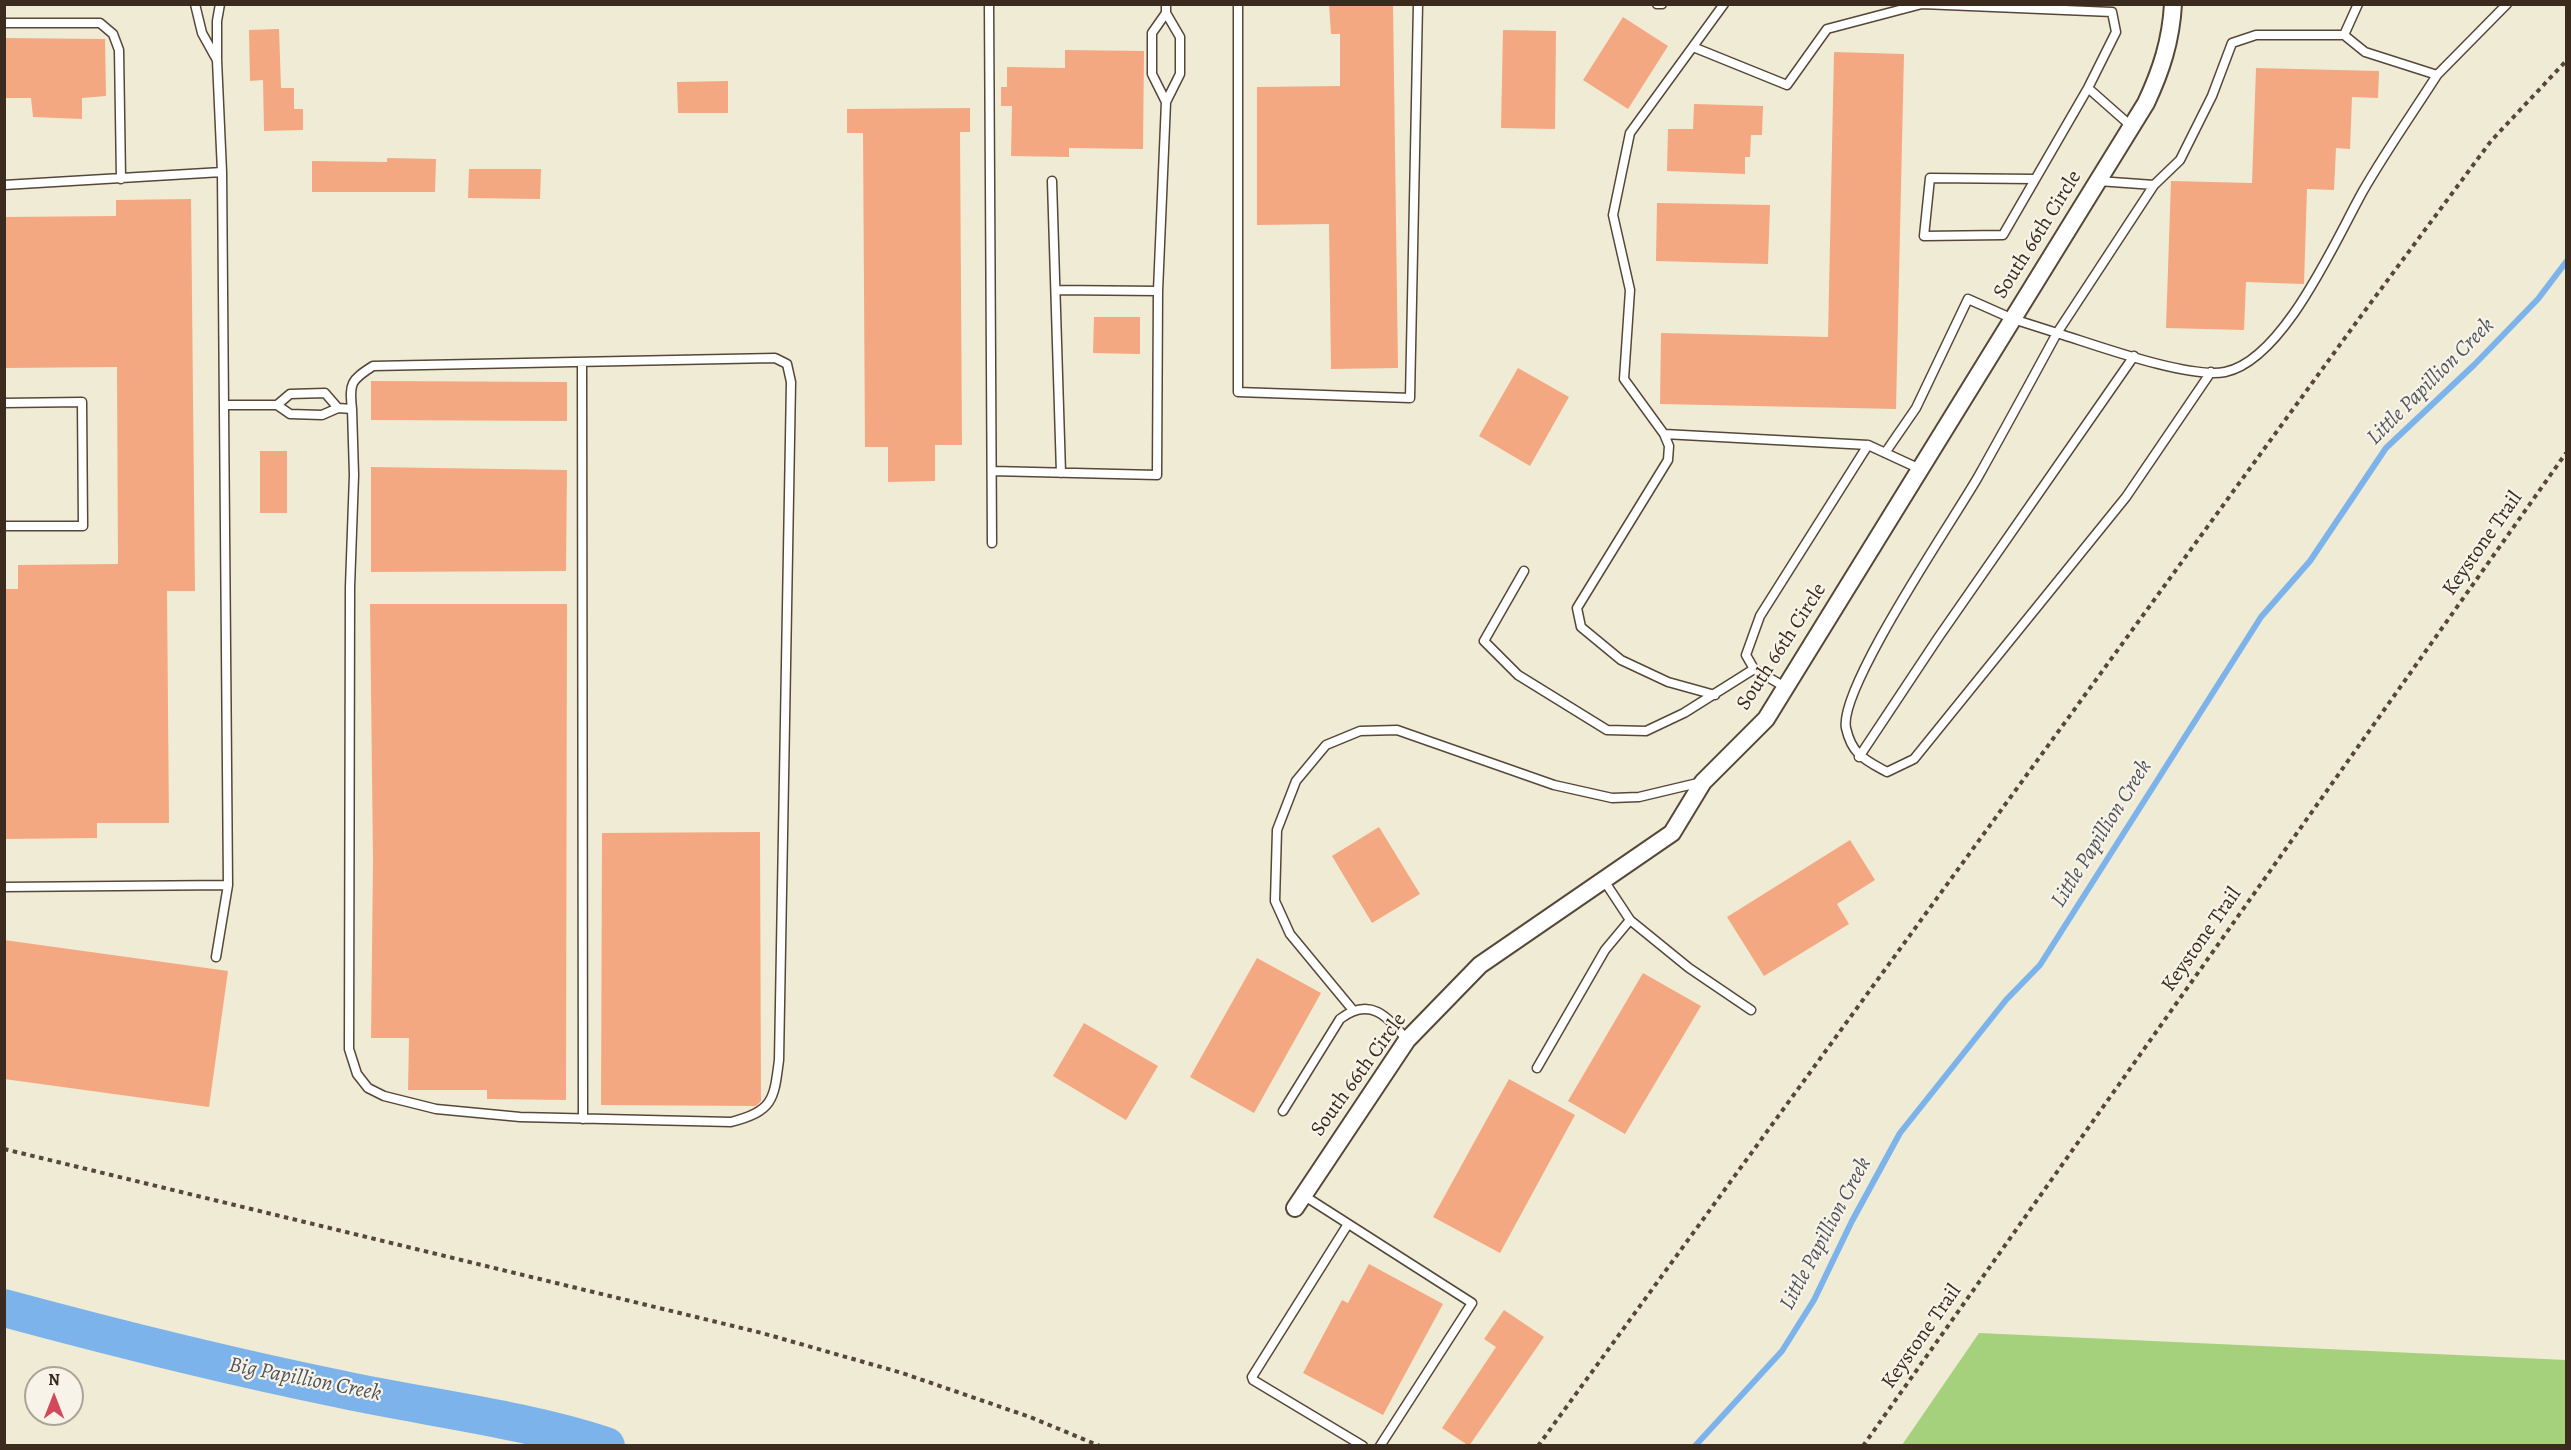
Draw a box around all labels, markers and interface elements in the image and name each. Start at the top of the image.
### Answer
street label: South 66th Circle [1989,166,2087,304]
water label: Little Papillion Creek [2362,313,2500,451]
street label: Keystone Trail [2438,487,2528,601]
street label: South 66th Circle [1732,579,1832,715]
water label: Little Papillion Creek [2046,755,2158,913]
street label: Keystone Trail [2157,883,2247,997]
street label: South 66th Circle [1306,1008,1412,1142]
water label: Little Papillion Creek [1775,1153,1877,1315]
street label: Keystone Trail [1877,1280,1967,1394]
water label: Big Papillion Creek [227,1352,383,1408]
north arrow [24,1366,84,1426]
text: N [48,1369,60,1391]

